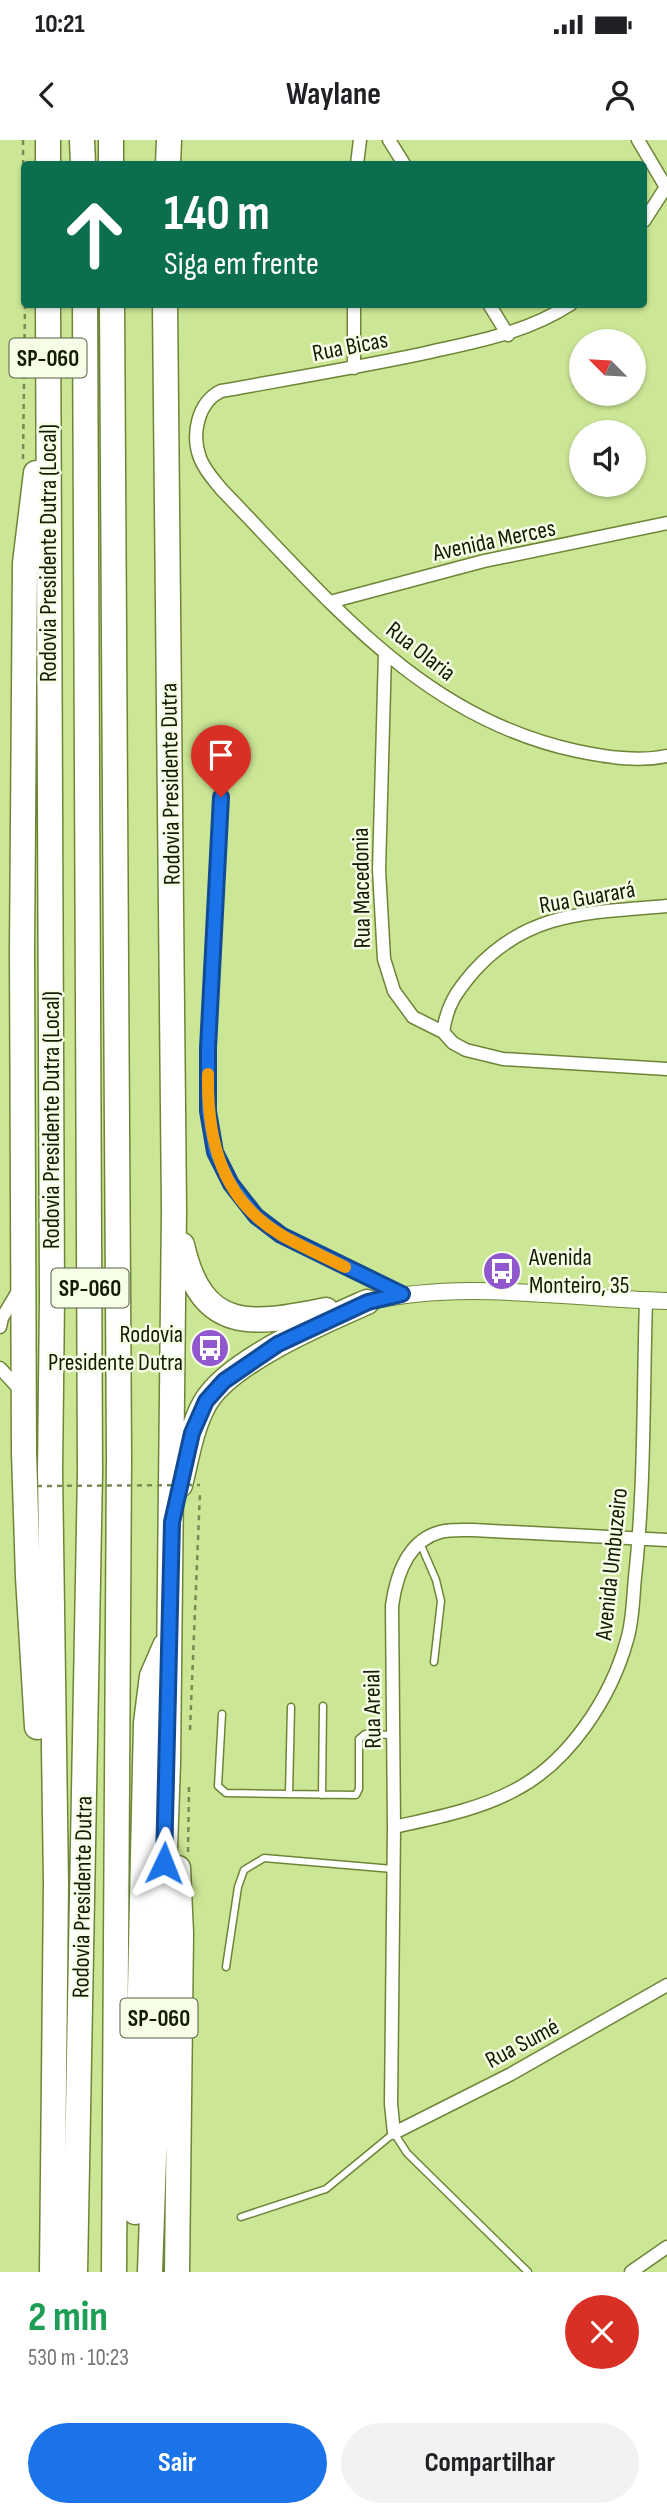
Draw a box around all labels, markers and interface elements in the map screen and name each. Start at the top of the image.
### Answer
text: 10:21 [35,9,85,40]
text: Waylane [286,75,381,114]
icon: back [28,76,66,114]
icon: person [601,76,639,114]
text: 140 m [164,185,270,244]
icon: ahead [49,189,140,280]
text: Siga em frente [164,245,319,284]
street label: Rua Bicas [310,325,390,368]
north arrow [569,329,646,406]
map controls [569,329,646,497]
road number: SP-060 [9,338,86,378]
button: sound [569,420,646,497]
street label: Rodovia Presidente Dutra (Local) [34,424,63,682]
street label: Avenida Merces [429,513,558,568]
street label: Rua Olaria [380,615,461,688]
street label: Rodovia Presidente Dutra [154,683,187,885]
pin [191,725,251,797]
icon: arrive [202,736,240,774]
street label: Rua Macedonia [346,827,377,949]
street label: Rua Guarará [537,875,637,920]
street label: Rodovia Presidente Dutra (Local) [37,991,66,1249]
place label: Avenida Monteiro, 35 [528,1243,629,1300]
bus stop icon: Avenida Monteiro, 35 [481,1250,523,1292]
road number: SP-060 [52,1268,128,1308]
place label: Rodovia Presidente Dutra [48,1320,183,1377]
bus stop icon: Rodovia Presidente Dutra [189,1327,231,1369]
street label: Avenida Umbuzeiro [589,1487,634,1642]
street label: Rua Areial [357,1669,388,1749]
street label: Rodovia Presidente Dutra [66,1796,99,1998]
position arrow [127,1826,201,1900]
road number: SP-060 [120,1998,198,2038]
street label: Rua Sumé [480,2012,564,2075]
text: 2 min [28,2292,108,2343]
button: close [565,2295,639,2369]
text: 530 m · 10:23 [28,2344,129,2372]
button: Sair [28,2423,327,2503]
button: Compartilhar [341,2423,639,2503]

